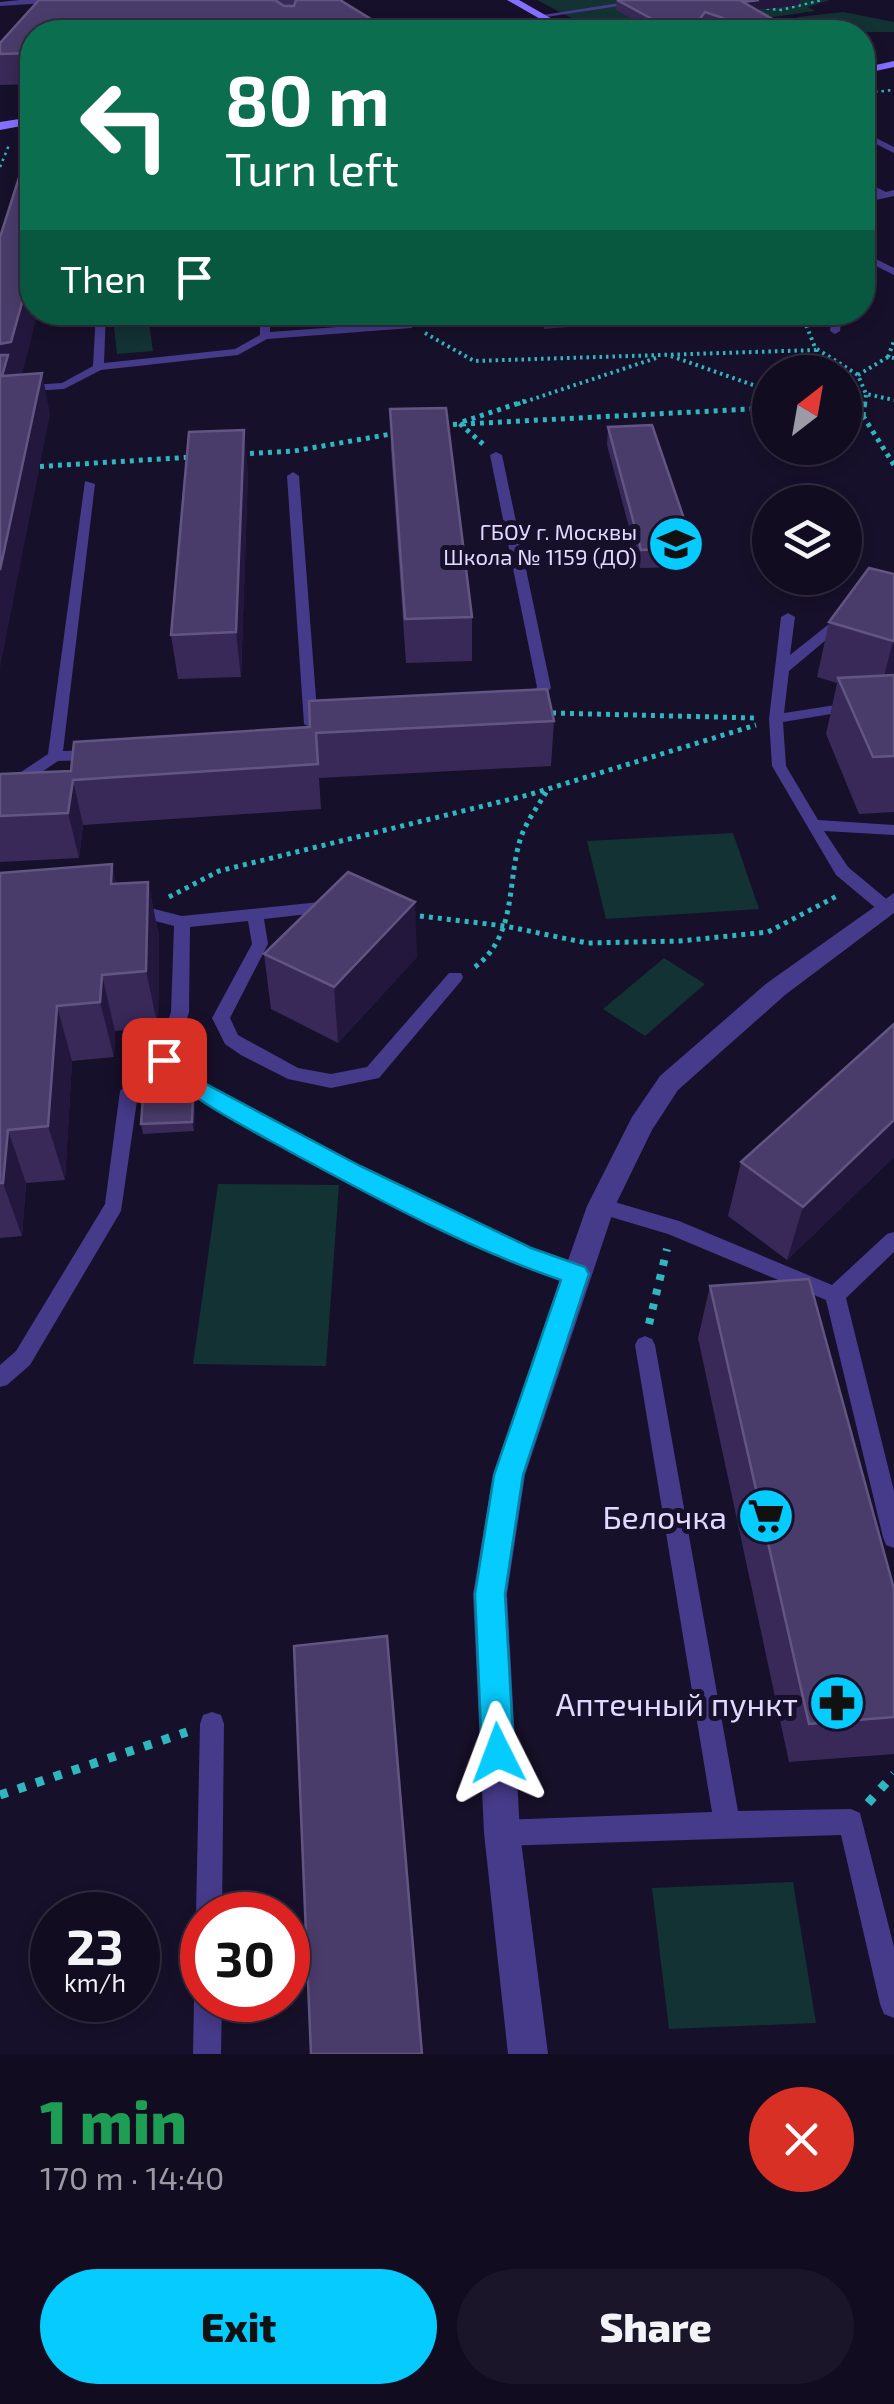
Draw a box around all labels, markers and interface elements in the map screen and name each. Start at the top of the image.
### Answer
text: 80 m [225,56,390,140]
icon: left [60,60,190,190]
text: Turn left [225,141,399,195]
icon: arrive [167,250,222,305]
text: Then [60,255,147,301]
north arrow [752,355,862,465]
map controls [752,355,862,595]
button: layers [752,485,862,595]
school or university icon: ГБОУ г. Москвы Школа № 1159 (ДО) [646,514,706,574]
place label: ГБОУ г. Москвы Школа № 1159 (ДО) [443,518,637,569]
pin [122,1018,207,1103]
icon: arrive [137,1033,192,1088]
supermarket icon: Белочка [736,1486,796,1546]
place label: Белочка [602,1497,727,1535]
pharmacy icon: Аптечный пункт [807,1673,867,1733]
place label: Аптечный пункт [555,1684,798,1723]
position arrow [446,1701,550,1805]
speed limit sign: 30 [180,1892,310,2022]
text: 23 [66,1915,124,1975]
text: km/h [64,1967,126,1997]
text: 1 min [40,2084,187,2156]
button: close [749,2087,854,2192]
text: 170 m · 14:40 [40,2158,224,2196]
button: Exit [40,2269,437,2384]
button: Share [457,2269,854,2384]

